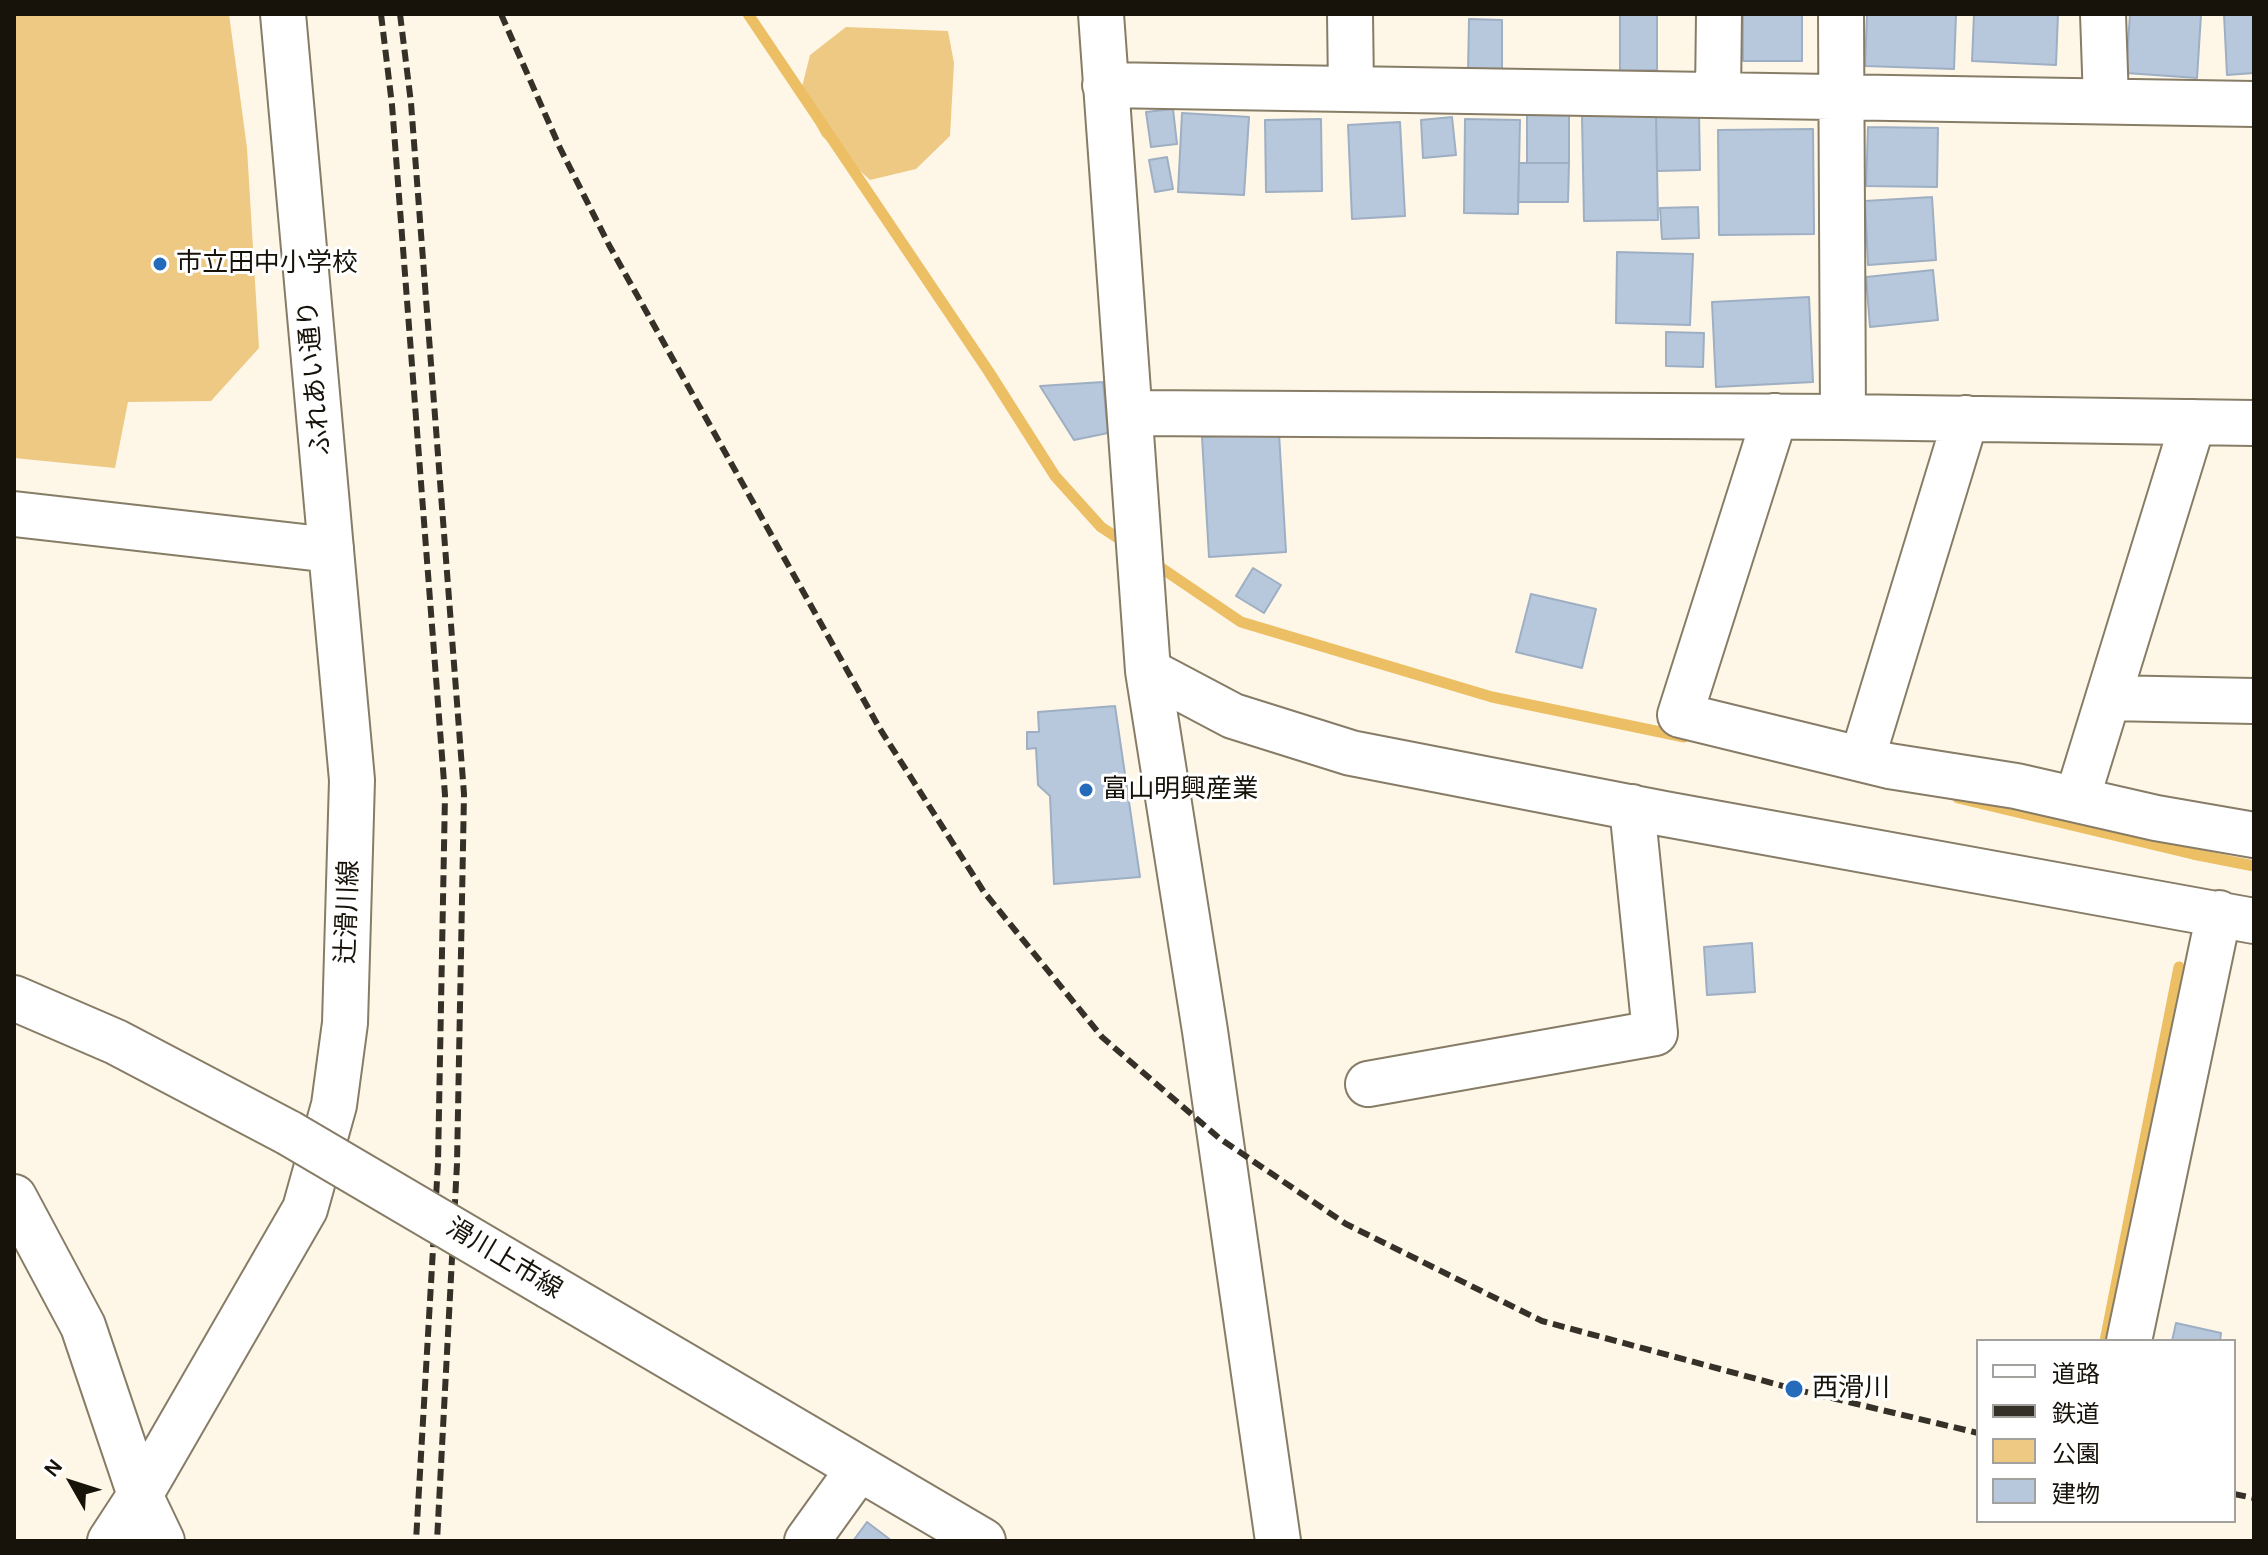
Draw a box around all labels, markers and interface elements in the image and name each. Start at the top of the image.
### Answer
place label: 市立田中小学校 [176,248,358,280]
marker: 市立田中小学校 [151,255,169,273]
street label: ふれあい通り [293,299,337,457]
place label: 富山明興産業 [1102,774,1258,806]
marker: 富山明興産業 [1077,781,1095,799]
street label: 辻滑川線 [331,859,365,965]
street label: 滑川上市線 [440,1212,568,1306]
legend [1976,1339,2236,1523]
text: 道路 [2052,1360,2100,1388]
place label: 西滑川 [1812,1373,1890,1405]
marker: 西滑川 [1783,1378,1805,1400]
text: 鉄道 [2052,1400,2100,1428]
text: 公園 [2052,1440,2100,1468]
north arrow [32,1443,112,1523]
text: N [38,1454,68,1482]
text: 建物 [2052,1480,2100,1508]

